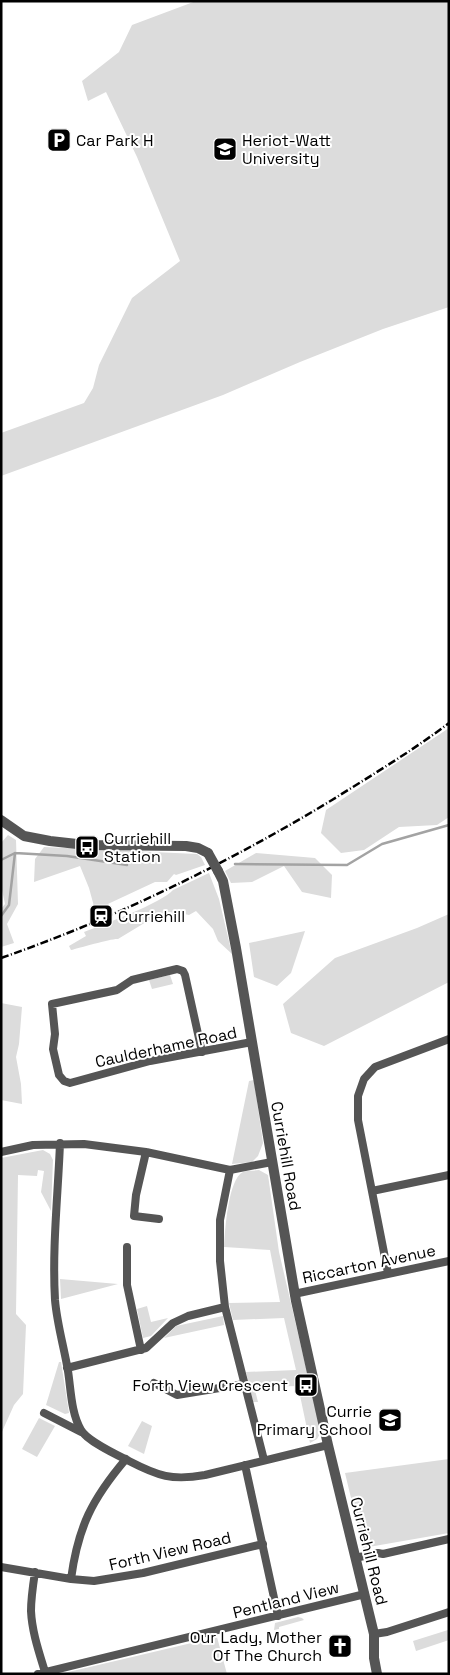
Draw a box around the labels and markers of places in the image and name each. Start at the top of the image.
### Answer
parking icon: Car Park H [46,127,72,153]
place label: Car Park H [76,130,154,151]
place label: Heriot-Watt University [242,130,331,169]
school or university icon: Heriot-Watt University [212,136,238,162]
place label: Curriehill Station [104,828,171,867]
bus stop icon: Curriehill Station [74,834,100,860]
station icon: Curriehill [88,903,114,929]
place label: Curriehill [118,906,185,927]
bus stop icon: Forth View Crescent [293,1372,319,1398]
place label: Forth View Crescent [133,1375,288,1396]
place label: Currie Primary School [257,1401,372,1440]
school or university icon: Currie Primary School [377,1407,403,1433]
place label: Our Lady, Mother Of The Church [190,1627,322,1666]
church icon: Our Lady, Mother Of The Church [327,1633,353,1659]

